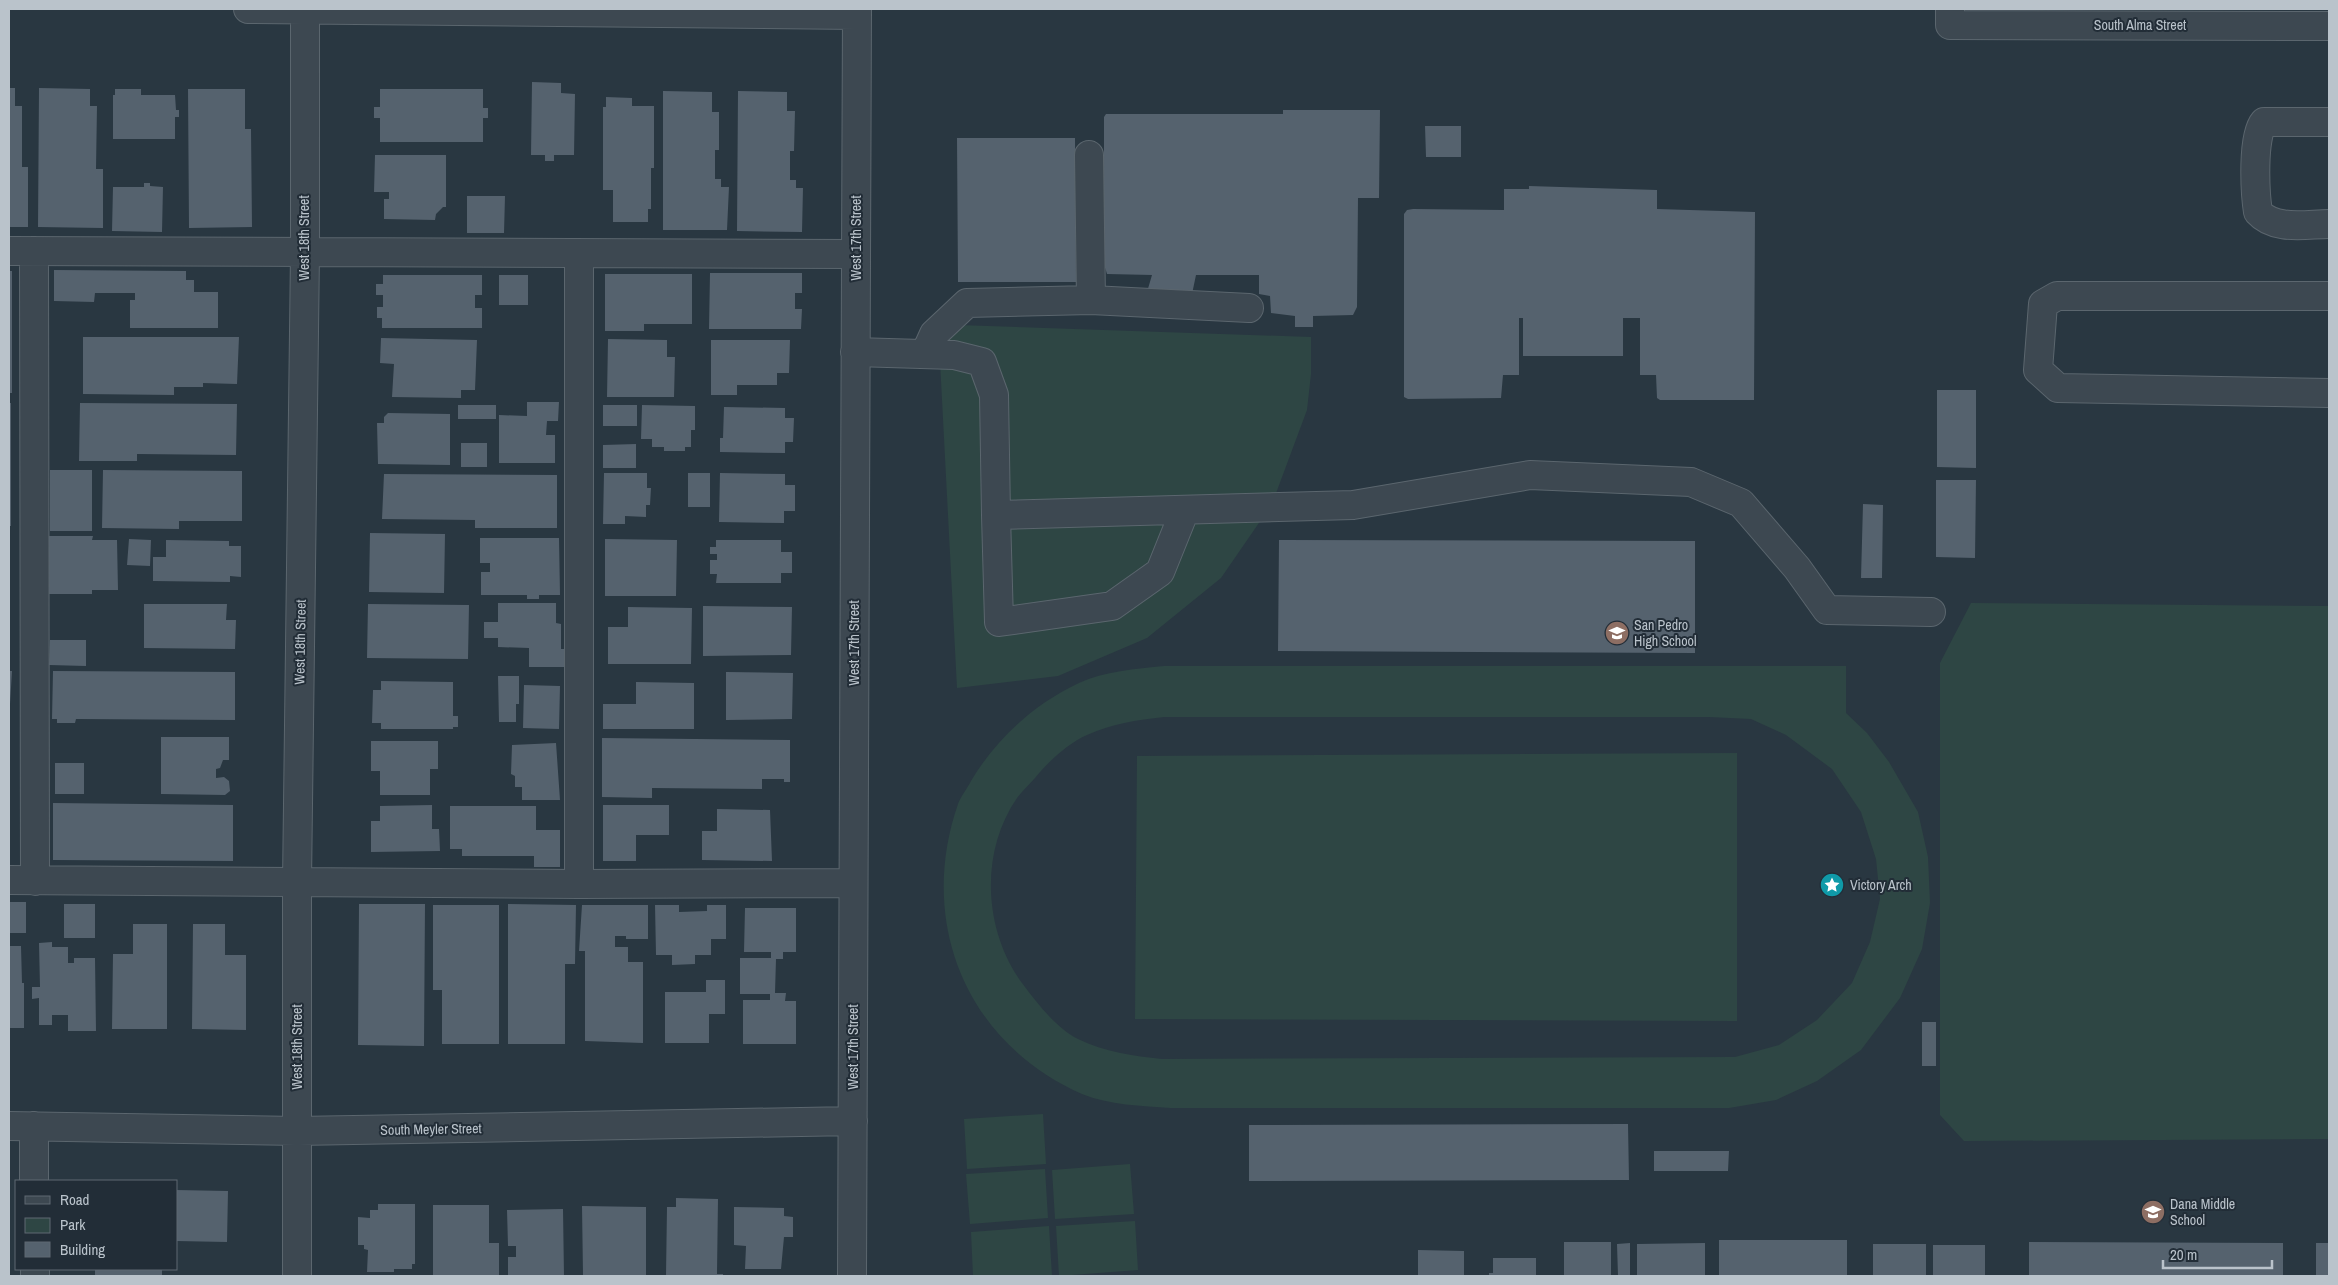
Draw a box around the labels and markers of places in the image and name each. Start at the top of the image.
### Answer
place label: San Pedro High School [1634,616,1697,650]
school or university icon: San Pedro High School [1604,620,1630,646]
place icon: Victory Arch [1819,872,1845,898]
place label: Victory Arch [1850,876,1912,894]
place label: Dana Middle School [2170,1195,2235,1229]
school or university icon: Dana Middle School [2140,1199,2166,1225]

